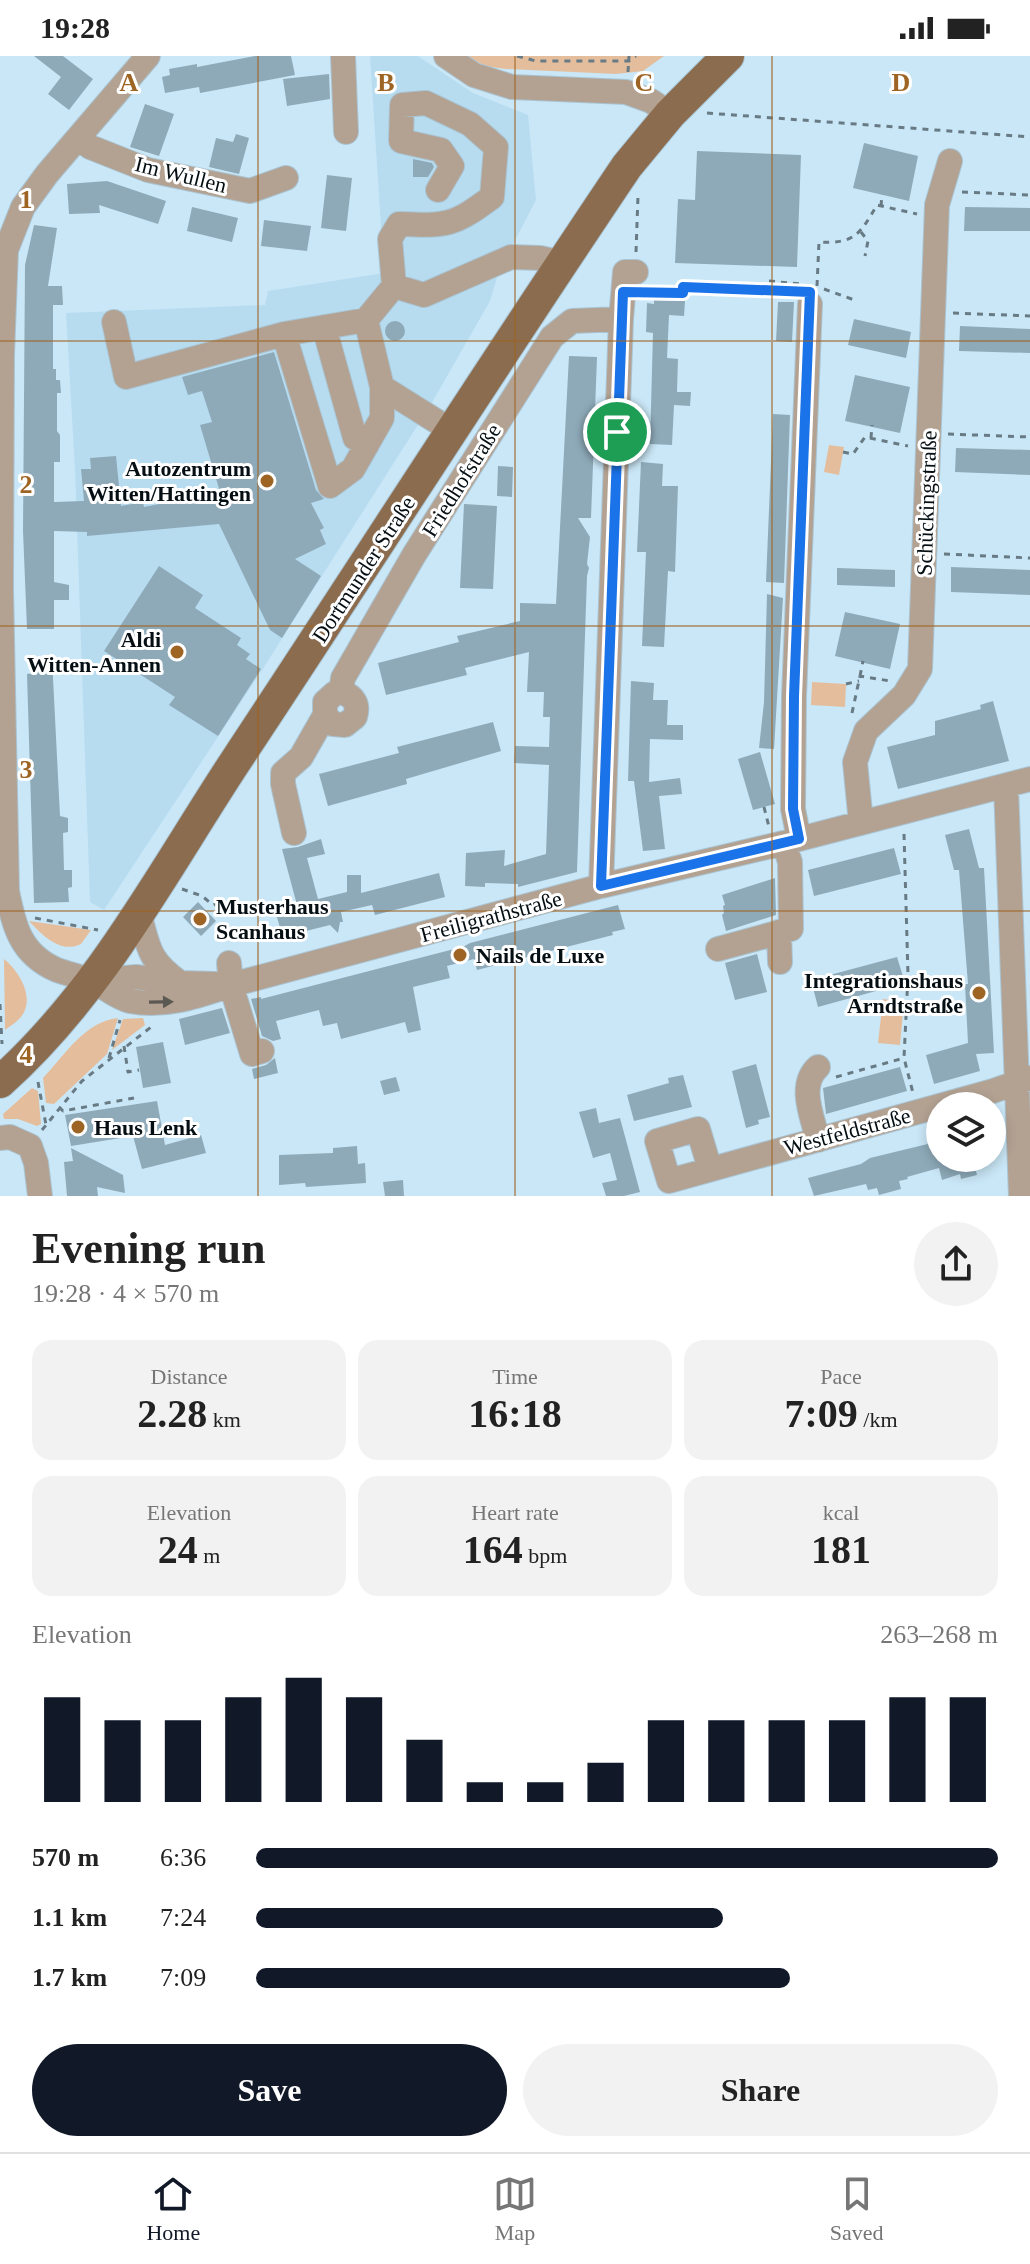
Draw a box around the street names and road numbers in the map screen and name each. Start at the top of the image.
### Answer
street label: Im Wullen [133,151,229,198]
street label: Friedhofstraße [417,419,506,541]
street label: Schückingstraße [911,430,942,576]
street label: Dortmunder Straße [307,491,420,647]
street label: Freiligrathstraße [418,886,565,947]
street label: Westfeldstraße [781,1103,913,1160]

